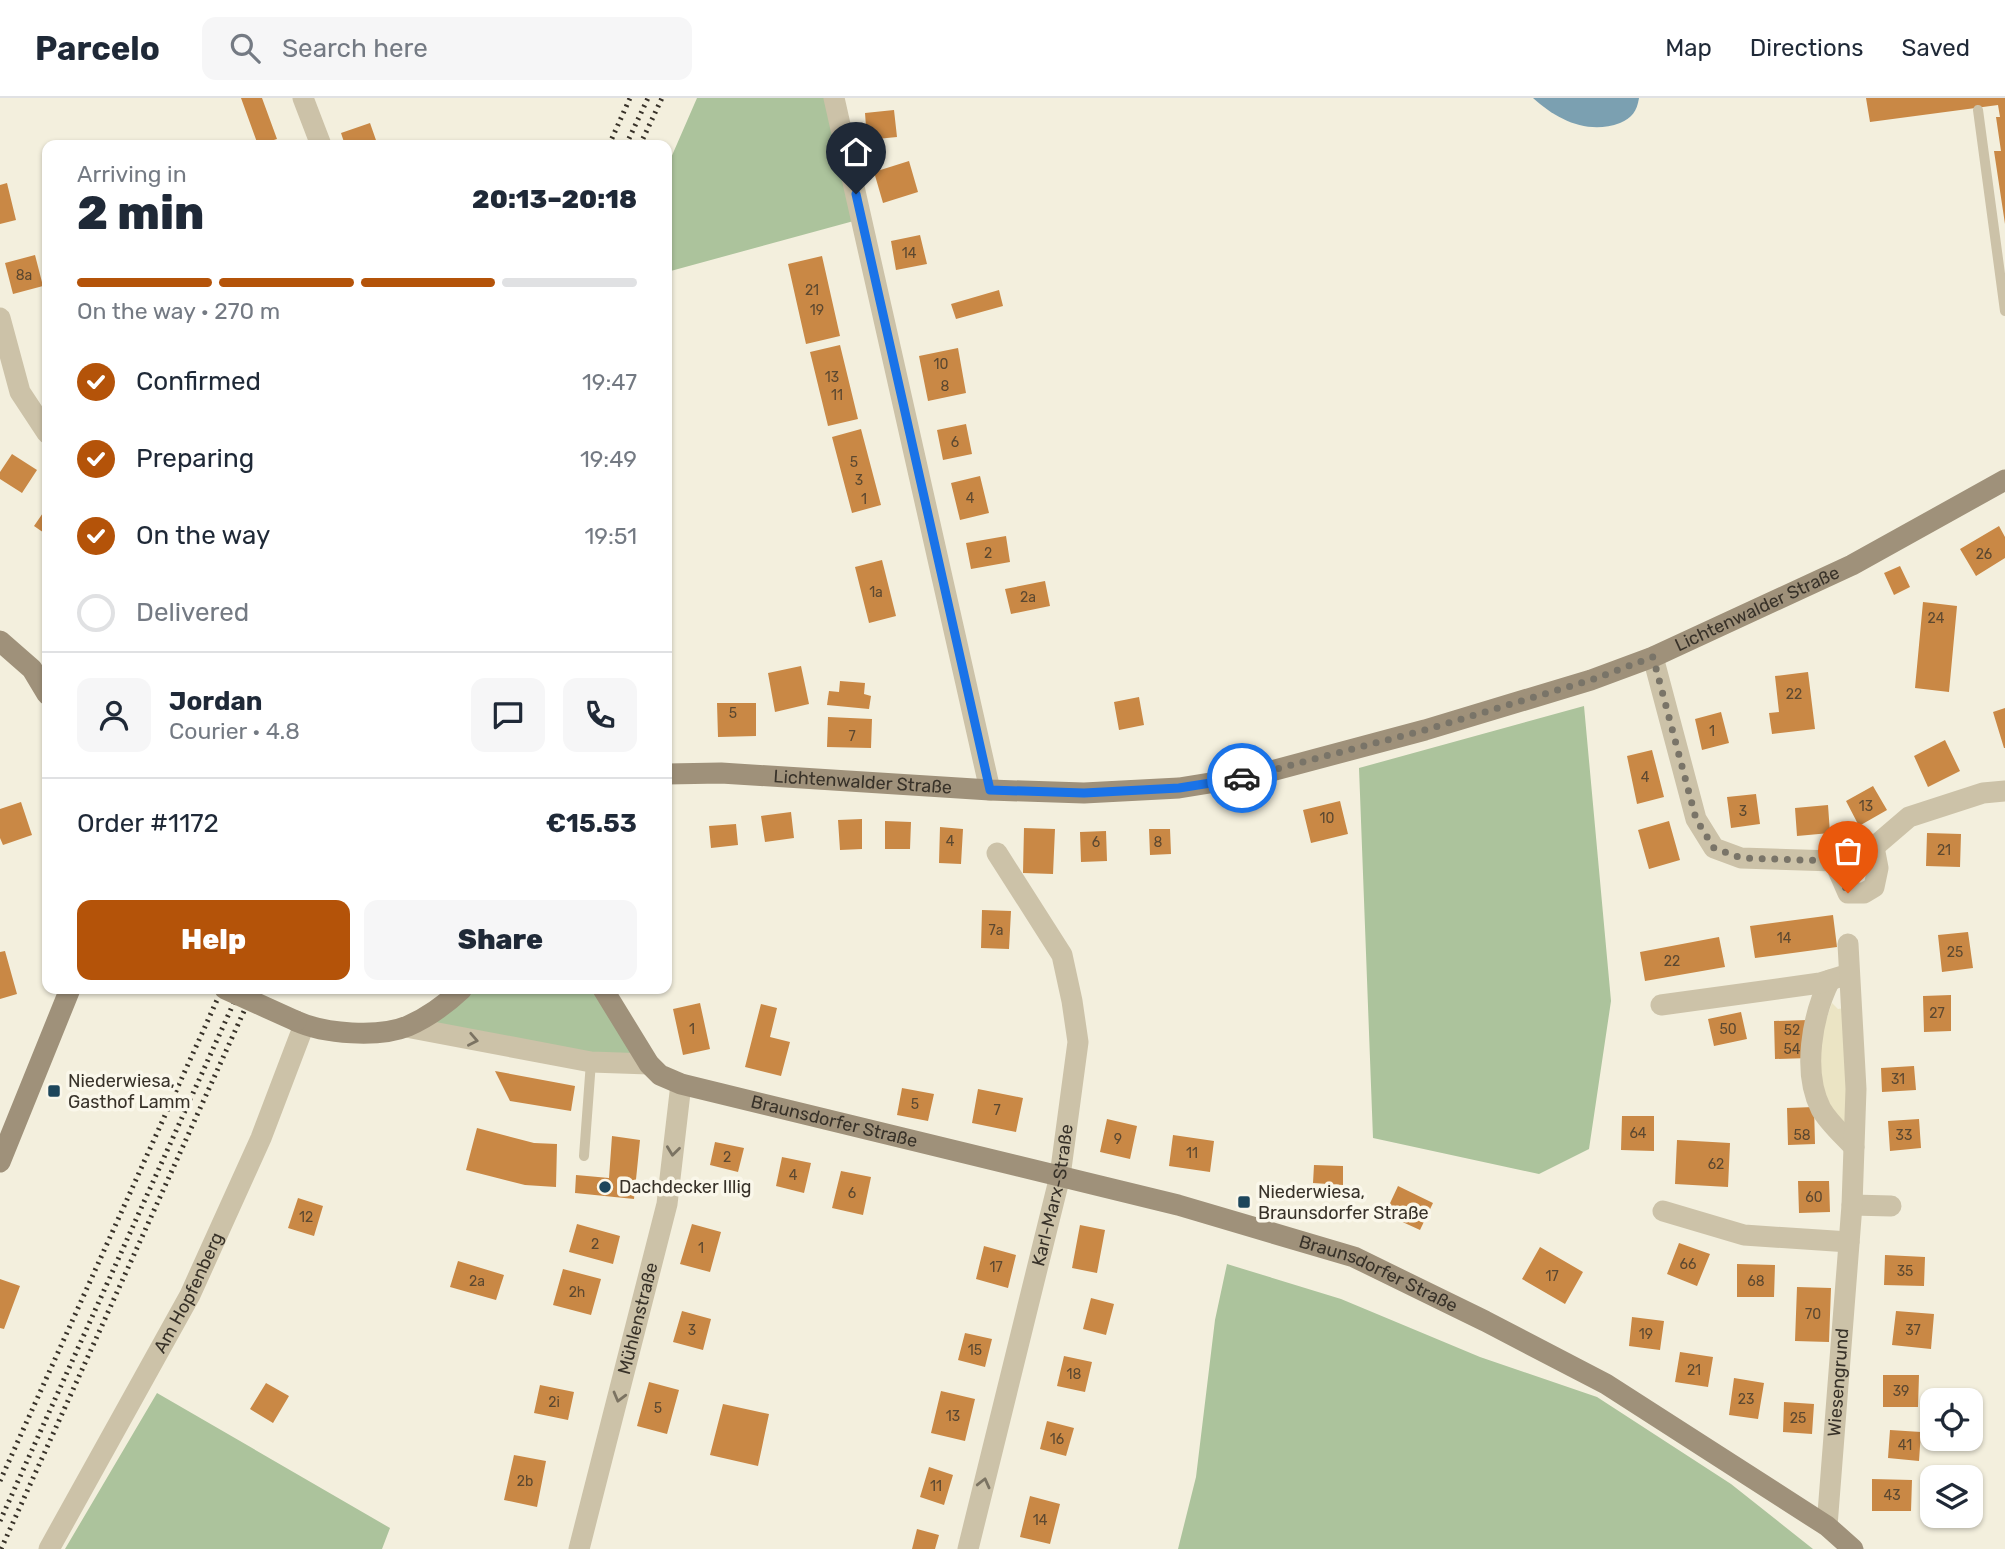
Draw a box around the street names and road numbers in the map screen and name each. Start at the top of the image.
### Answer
street label: Lichtenwalder Straße [1671,561,1843,656]
street label: Lichtenwalder Straße [773,765,953,799]
street label: Braunsdorfer Straße [749,1090,920,1152]
street label: Karl-Marx-Straße [1027,1123,1078,1268]
street label: Am Hopfenberg [149,1229,228,1357]
street label: Braunsdorfer Straße [1296,1230,1461,1317]
street label: Mühlenstraße [613,1260,663,1377]
street label: Wiesengrund [1823,1327,1853,1438]

